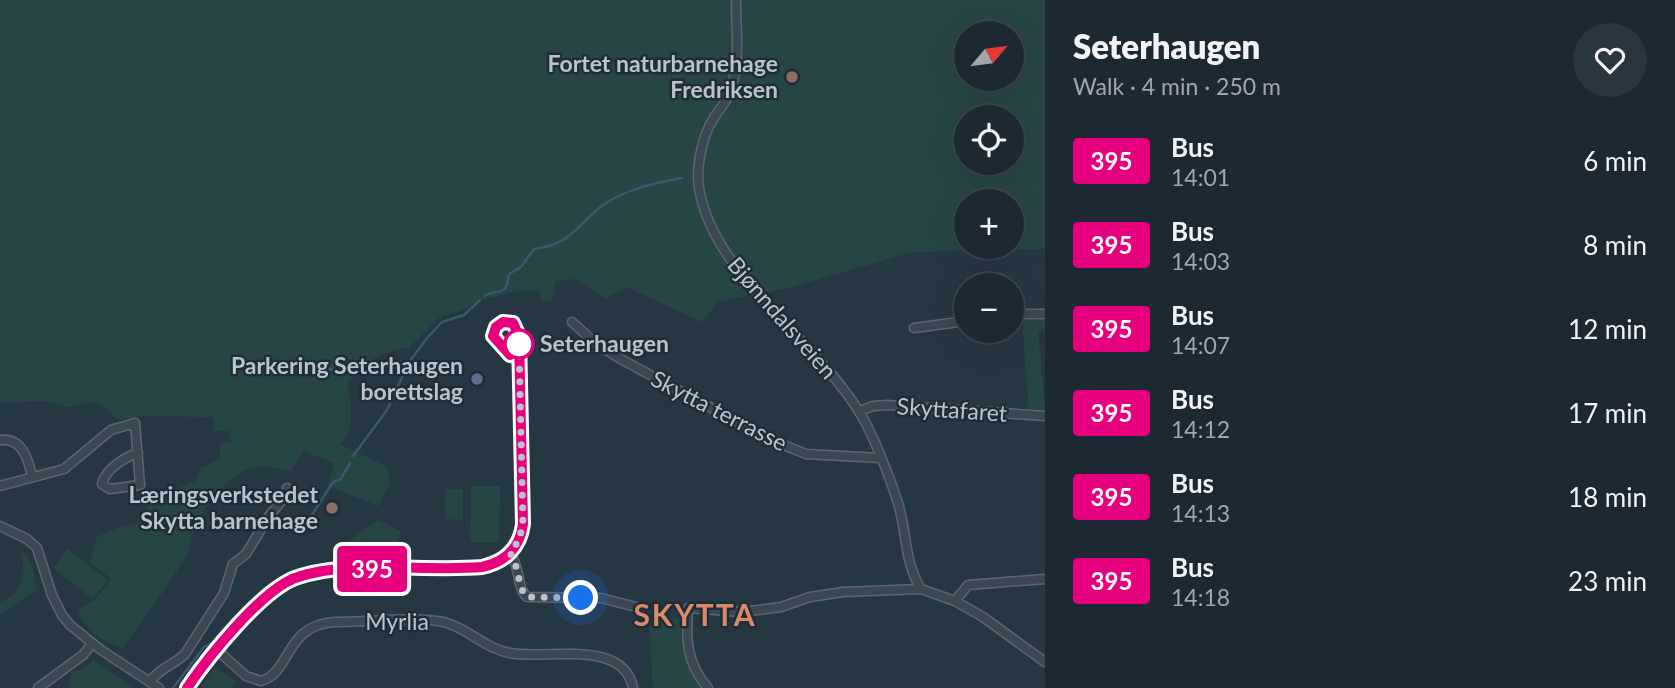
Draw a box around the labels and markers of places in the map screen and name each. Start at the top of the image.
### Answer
place label: Fortet naturbarnehage Fredriksen [547,49,778,103]
marker: Fortet naturbarnehage Fredriksen [784,69,800,85]
marker: Seterhaugen [504,329,534,359]
place label: Seterhaugen [540,329,669,357]
place label: Parkering Seterhaugen borettslag [231,351,463,405]
marker: Parkering Seterhaugen borettslag [469,371,485,387]
place label: Læringsverkstedet Skytta barnehage [128,480,318,534]
marker: Læringsverkstedet Skytta barnehage [324,500,340,516]

